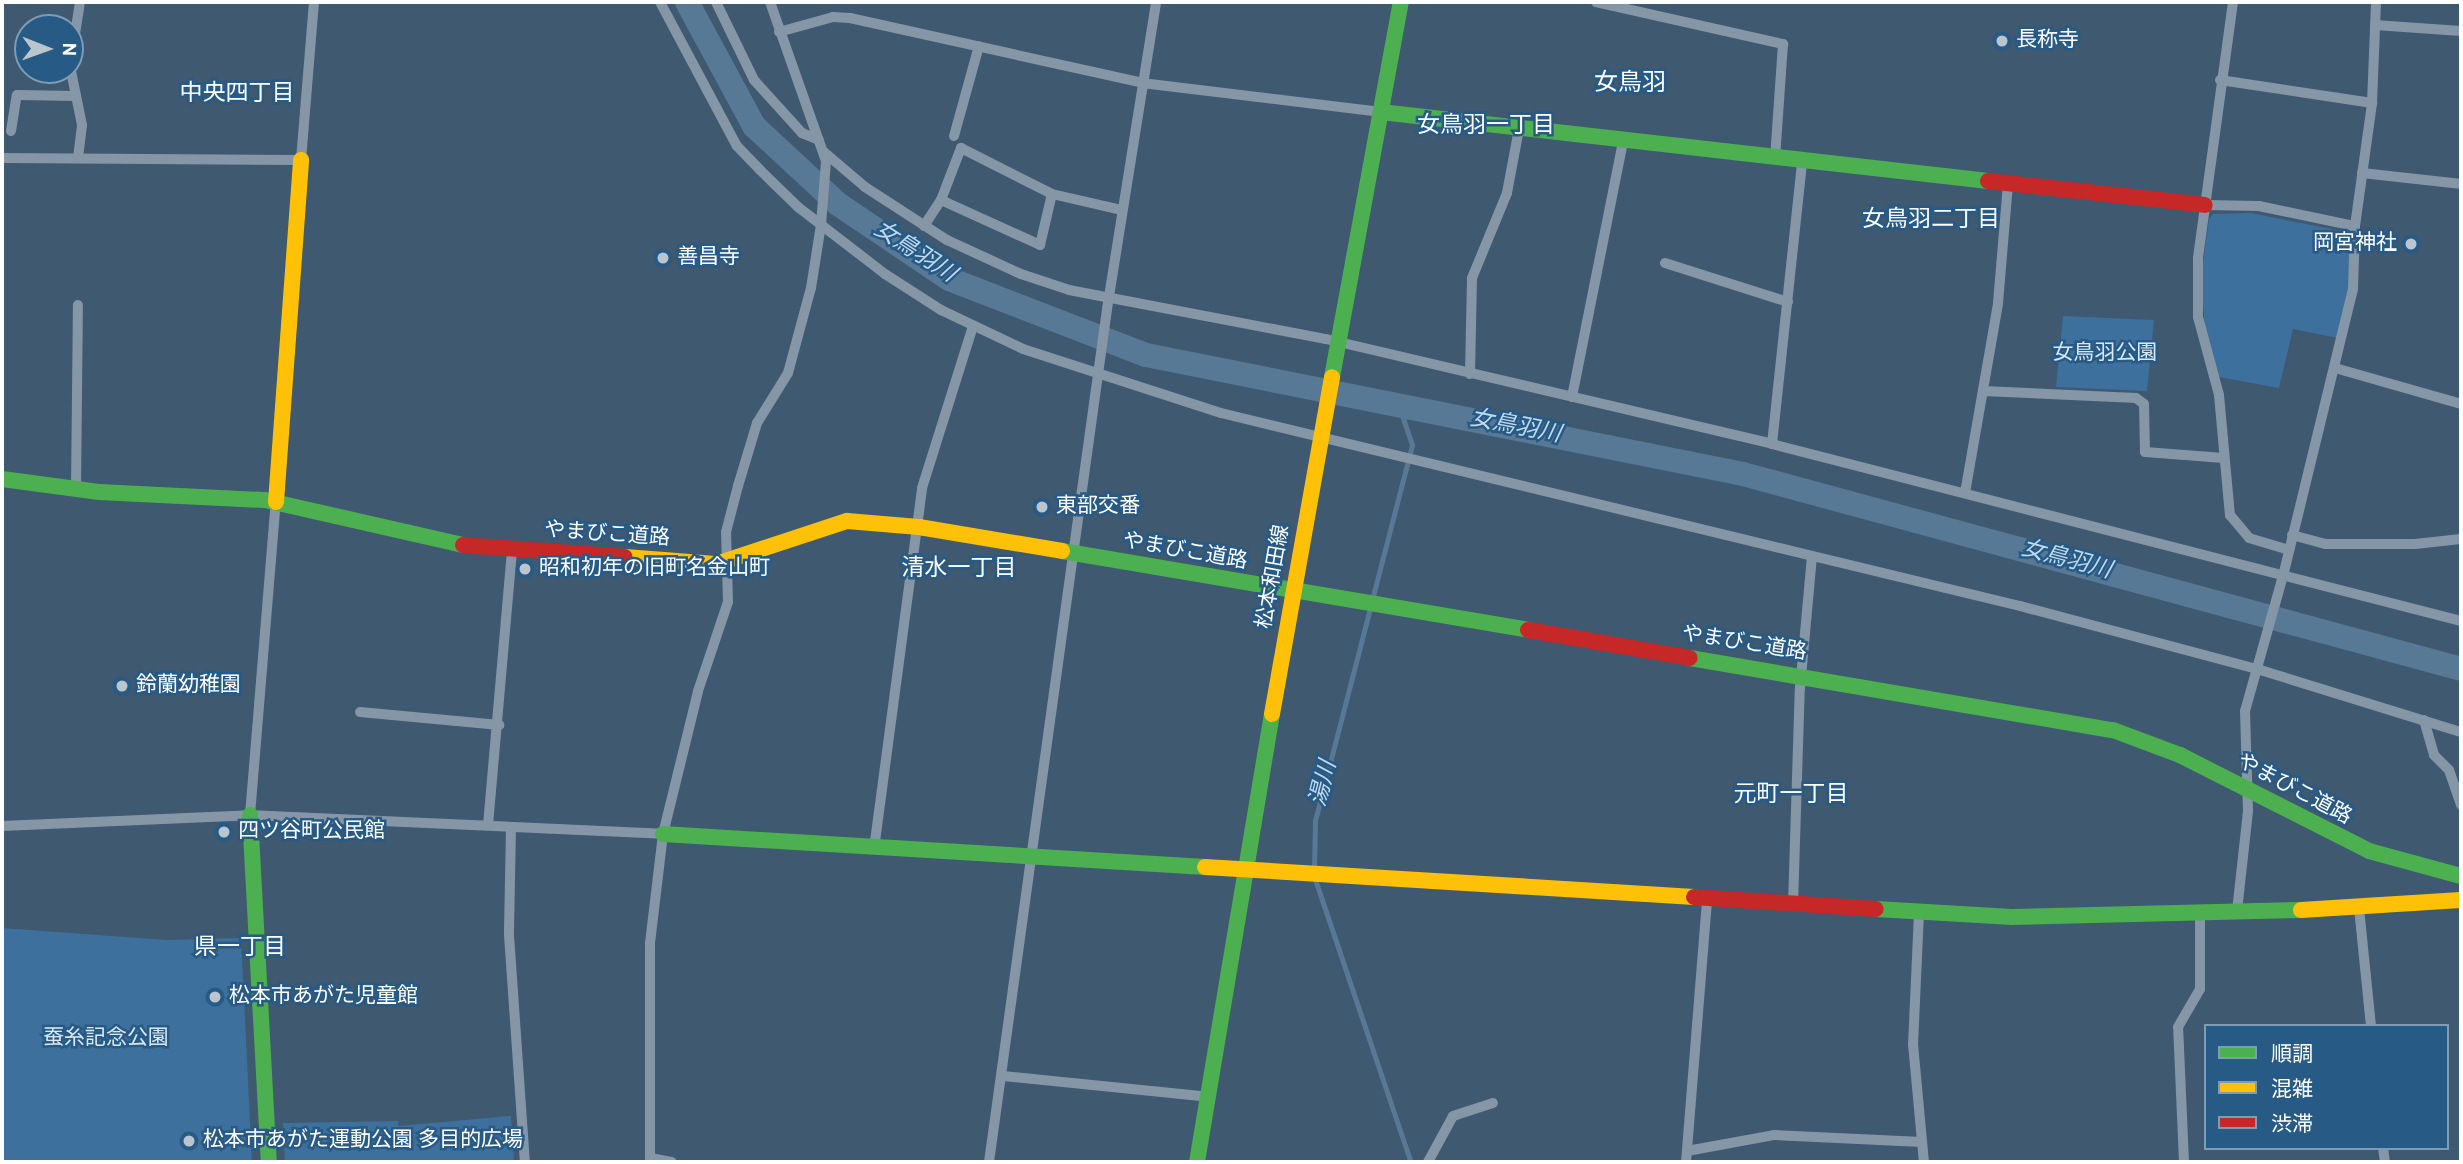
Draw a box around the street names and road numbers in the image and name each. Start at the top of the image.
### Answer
street label: やまびこ道路 [543,518,671,552]
street label: 松本和田線 [1252,523,1296,631]
street label: やまびこ道路 [1121,529,1249,575]
street label: やまびこ道路 [1680,622,1808,666]
street label: やまびこ道路 [2232,749,2356,831]

